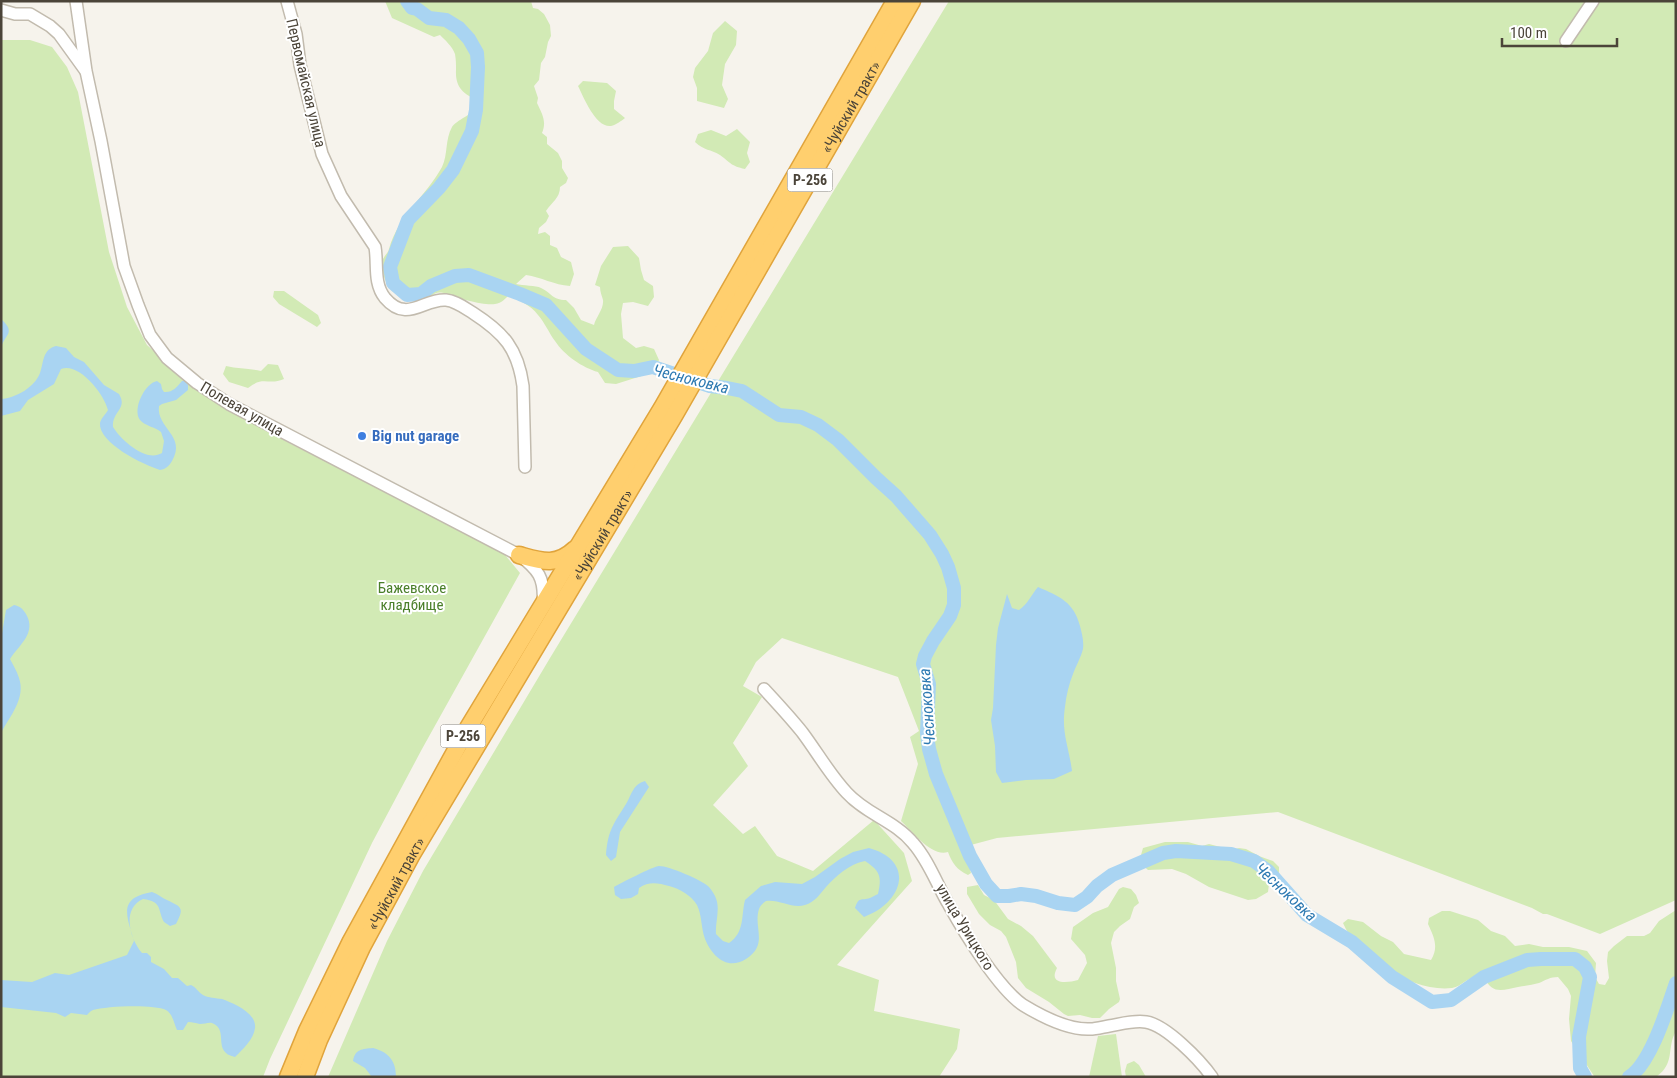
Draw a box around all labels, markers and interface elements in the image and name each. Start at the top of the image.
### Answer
scale bar [1502,15,1617,47]
street label: Первомайская улица [282,17,330,149]
text: 100 m [1510,24,1547,42]
street label: «Чуйский тракт» [818,58,885,156]
road number: Р-256 [788,168,832,192]
water label: Чесноковка [651,360,731,398]
street label: Полевая улица [197,378,287,440]
place label: Big nut garage [372,427,459,445]
marker: Big nut garage [356,430,368,442]
street label: «Чуйский тракт» [569,486,637,584]
park label: Бажевское кладбище [378,579,446,614]
water label: Чесноковка [915,668,939,746]
road number: Р-256 [440,724,486,748]
street label: «Чуйский тракт» [364,834,429,933]
water label: Чесноковка [1251,859,1321,925]
street label: улица Урицкого [932,881,998,973]

